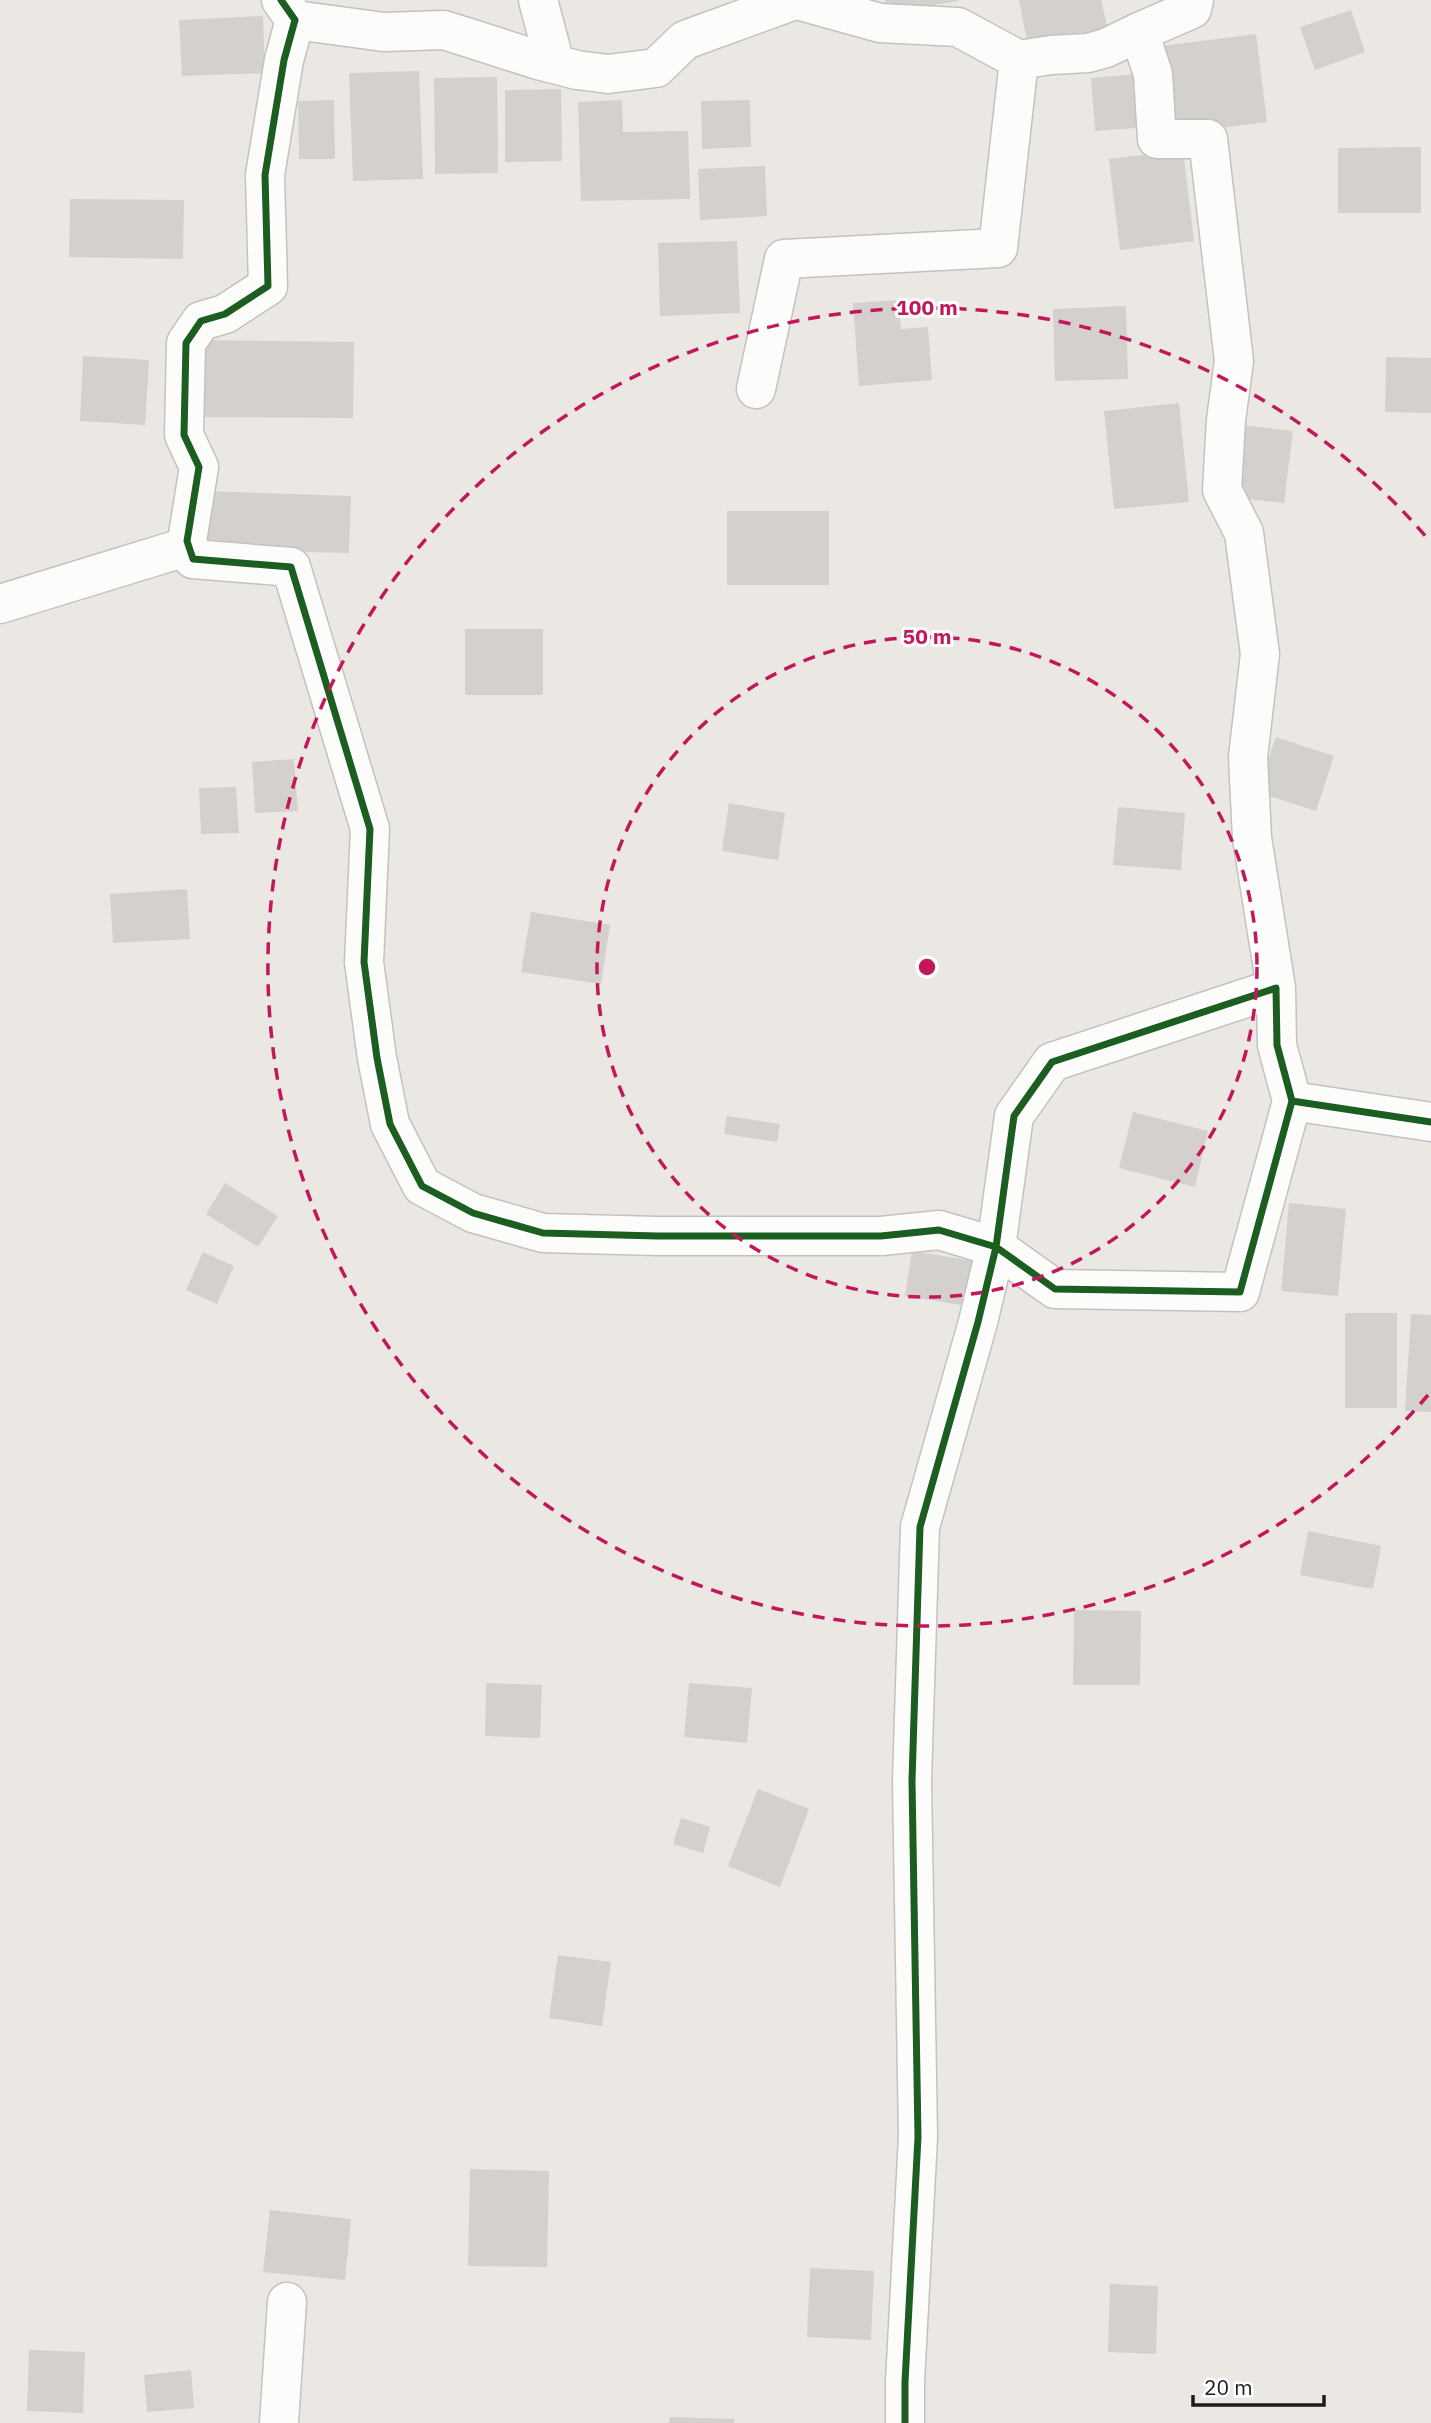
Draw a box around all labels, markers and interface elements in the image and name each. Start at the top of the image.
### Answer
text: 100 m [896,293,958,321]
text: 50 m [903,622,951,650]
centre of rings [915,955,939,979]
scale bar [1193,2364,1324,2408]
text: 20 m [1204,2373,1253,2401]

